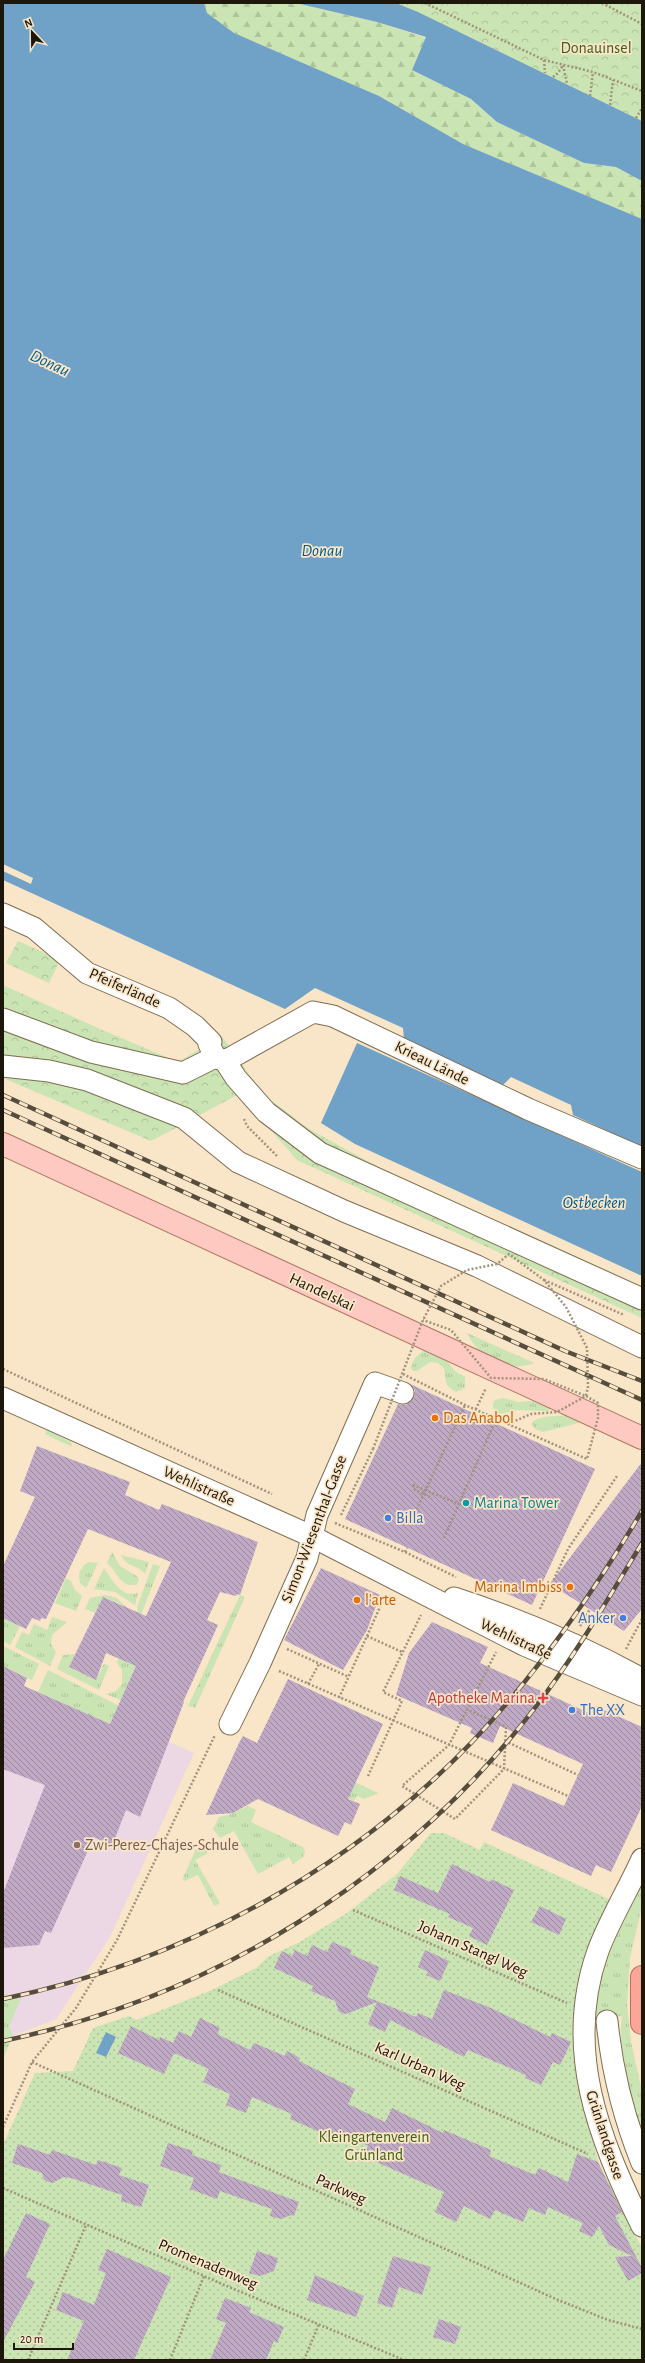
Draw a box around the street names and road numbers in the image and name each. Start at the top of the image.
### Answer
street label: Pfeiferlände [87,965,163,1011]
street label: Krieau Lände [392,1038,472,1088]
street label: Handelskai [287,1270,357,1314]
street label: Simon-Wiesenthal-Gasse [278,1453,350,1605]
street label: Wehlistraße [161,1463,237,1509]
street label: Wehlistraße [478,1616,554,1662]
street label: Johann Stangl Weg [416,1918,530,1980]
street label: Karl Urban Weg [372,2039,468,2093]
street label: Grünlandgasse [583,2088,627,2182]
street label: Parkweg [313,2171,369,2207]
street label: Promenadenweg [156,2236,260,2292]

